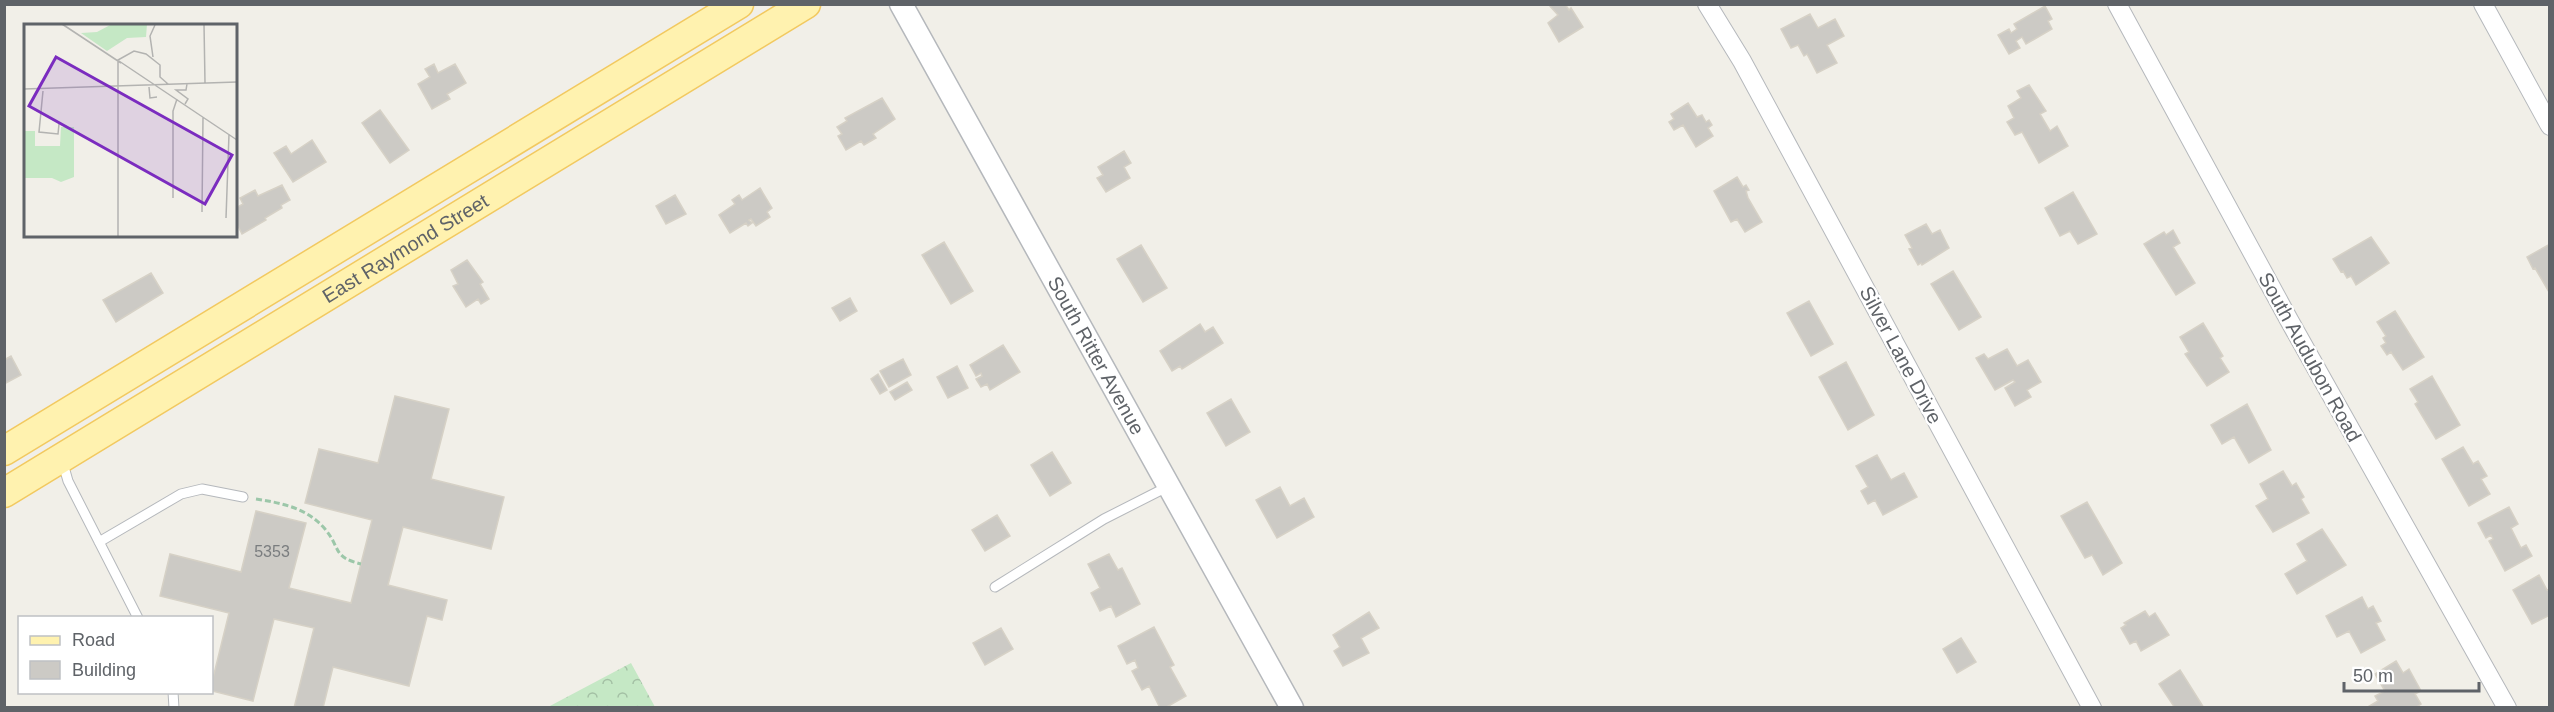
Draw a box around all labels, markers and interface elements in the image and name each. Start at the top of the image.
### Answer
inset map [24,24,237,237]
street label: East Raymond Street [318,189,493,307]
street label: South Audubon Road [2254,269,2366,445]
street label: South Ritter Avenue [1043,272,1149,438]
street label: Silver Lane Drive [1856,283,1946,427]
house number: 5353 [254,543,290,560]
legend [18,616,213,694]
text: Road [72,630,115,650]
scale bar [2344,655,2479,693]
text: Building [72,660,136,680]
text: 50 m [2353,666,2393,686]

